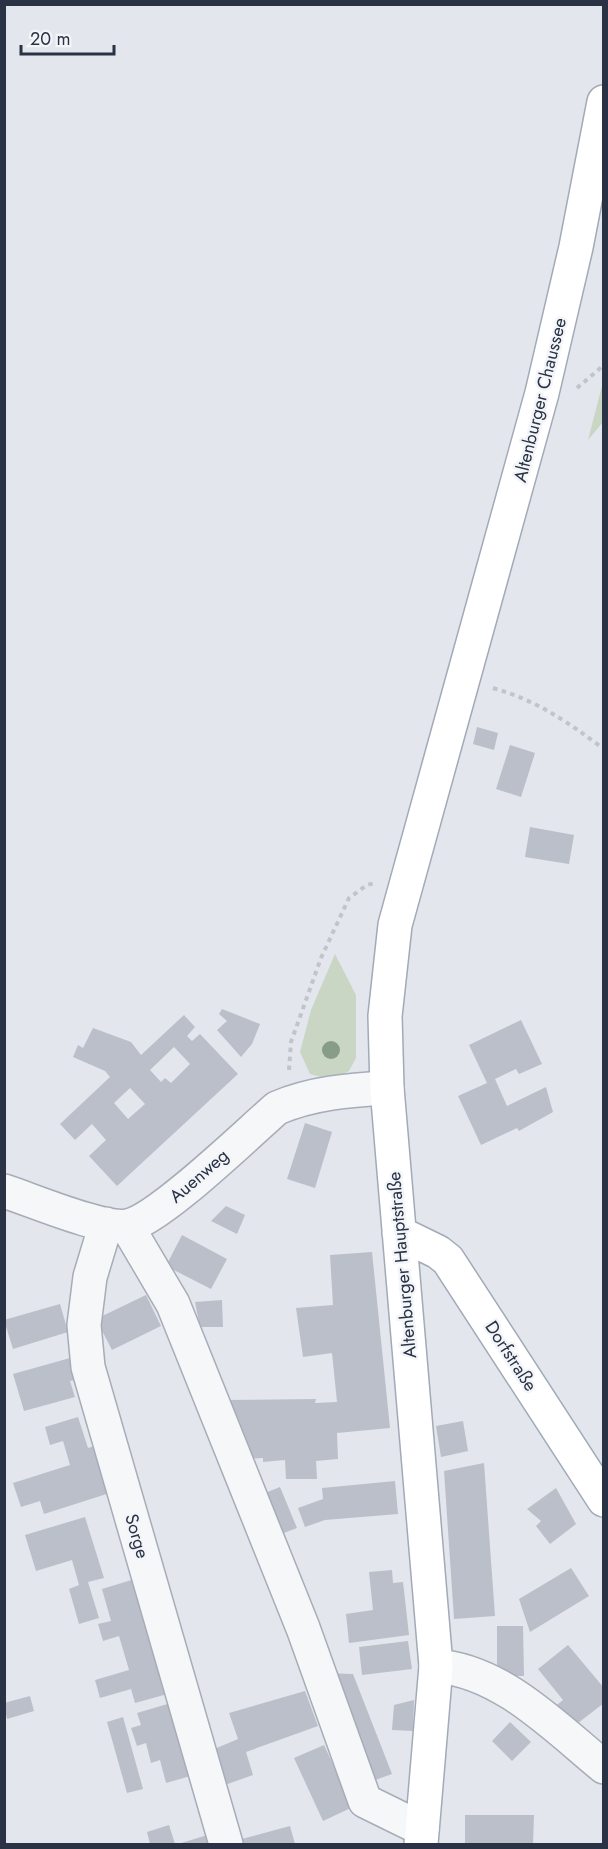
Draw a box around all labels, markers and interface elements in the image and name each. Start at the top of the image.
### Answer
scale bar [21,18,114,56]
text: 20 m [30,26,70,52]
street label: Altenburger Chaussee [507,315,573,485]
street label: Auenweg [164,1143,234,1209]
street label: Altenburger Hauptstraße [381,1171,423,1359]
street label: Dorfstraße [479,1316,543,1396]
street label: Sorge [118,1511,156,1561]

